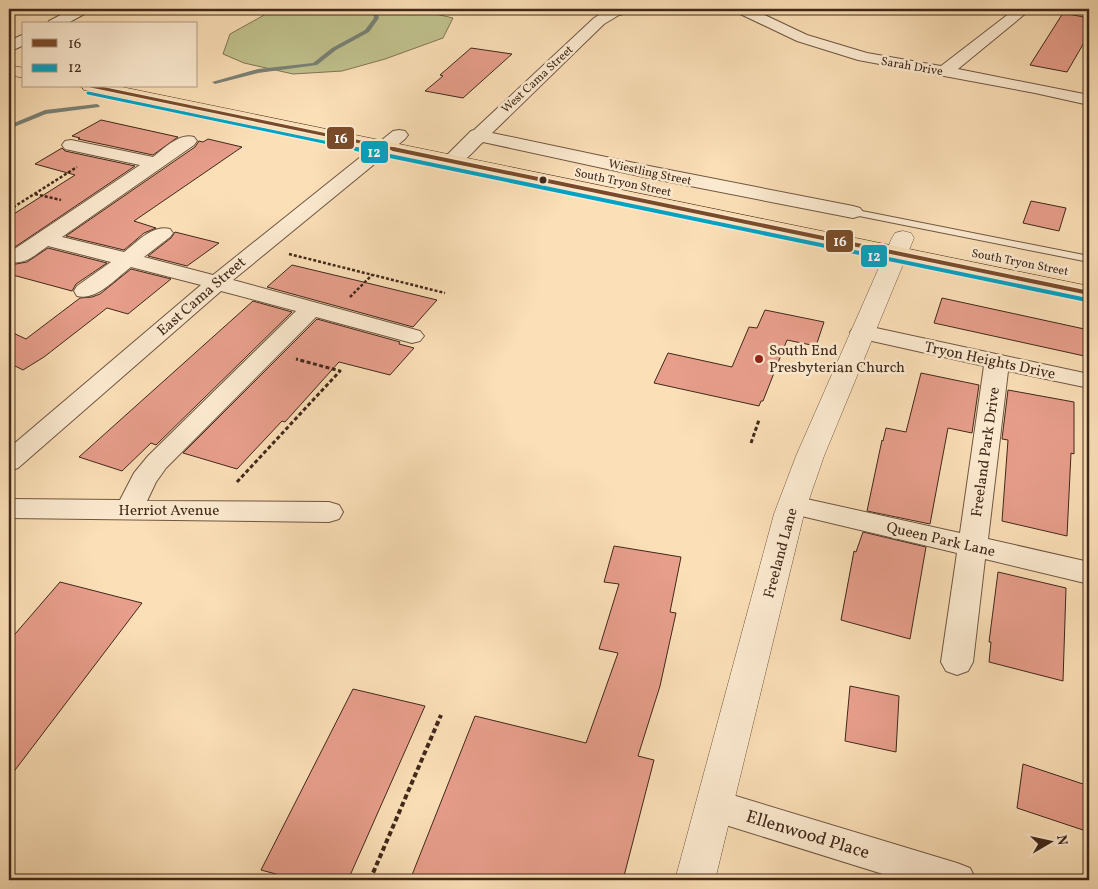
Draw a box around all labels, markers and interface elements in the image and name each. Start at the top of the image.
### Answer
legend [22,22,198,88]
text: 16 [68,34,81,55]
street label: West Cama Street [498,42,577,117]
street label: Sarah Drive [880,54,944,80]
text: 12 [68,58,82,79]
line badge: 16 [326,126,355,150]
text: 16 [334,130,348,149]
line badge: 12 [360,140,389,164]
text: 12 [368,144,380,163]
street label: Wiestling Street [607,156,693,190]
street label: South Tryon Street [573,165,673,201]
unlabelled marker [538,175,548,185]
line badge: 16 [825,229,854,253]
text: 16 [833,233,847,252]
line badge: 12 [860,244,888,268]
street label: South Tryon Street [970,246,1070,280]
text: 12 [868,248,880,267]
street label: East Cama Street [153,253,251,342]
street label: Tryon Heights Drive [922,337,1057,386]
place label: South End Presbyterian Church [769,341,905,379]
marker: South End Presbyterian Church [753,353,765,365]
street label: Freeland Park Drive [967,386,1006,519]
street label: Herriot Avenue [119,501,219,522]
street label: Freeland Lane [759,506,804,601]
street label: Queen Park Lane [884,518,997,563]
street label: Ellenwood Place [743,805,873,866]
north arrow [1026,816,1076,866]
text: N [1051,834,1072,847]

